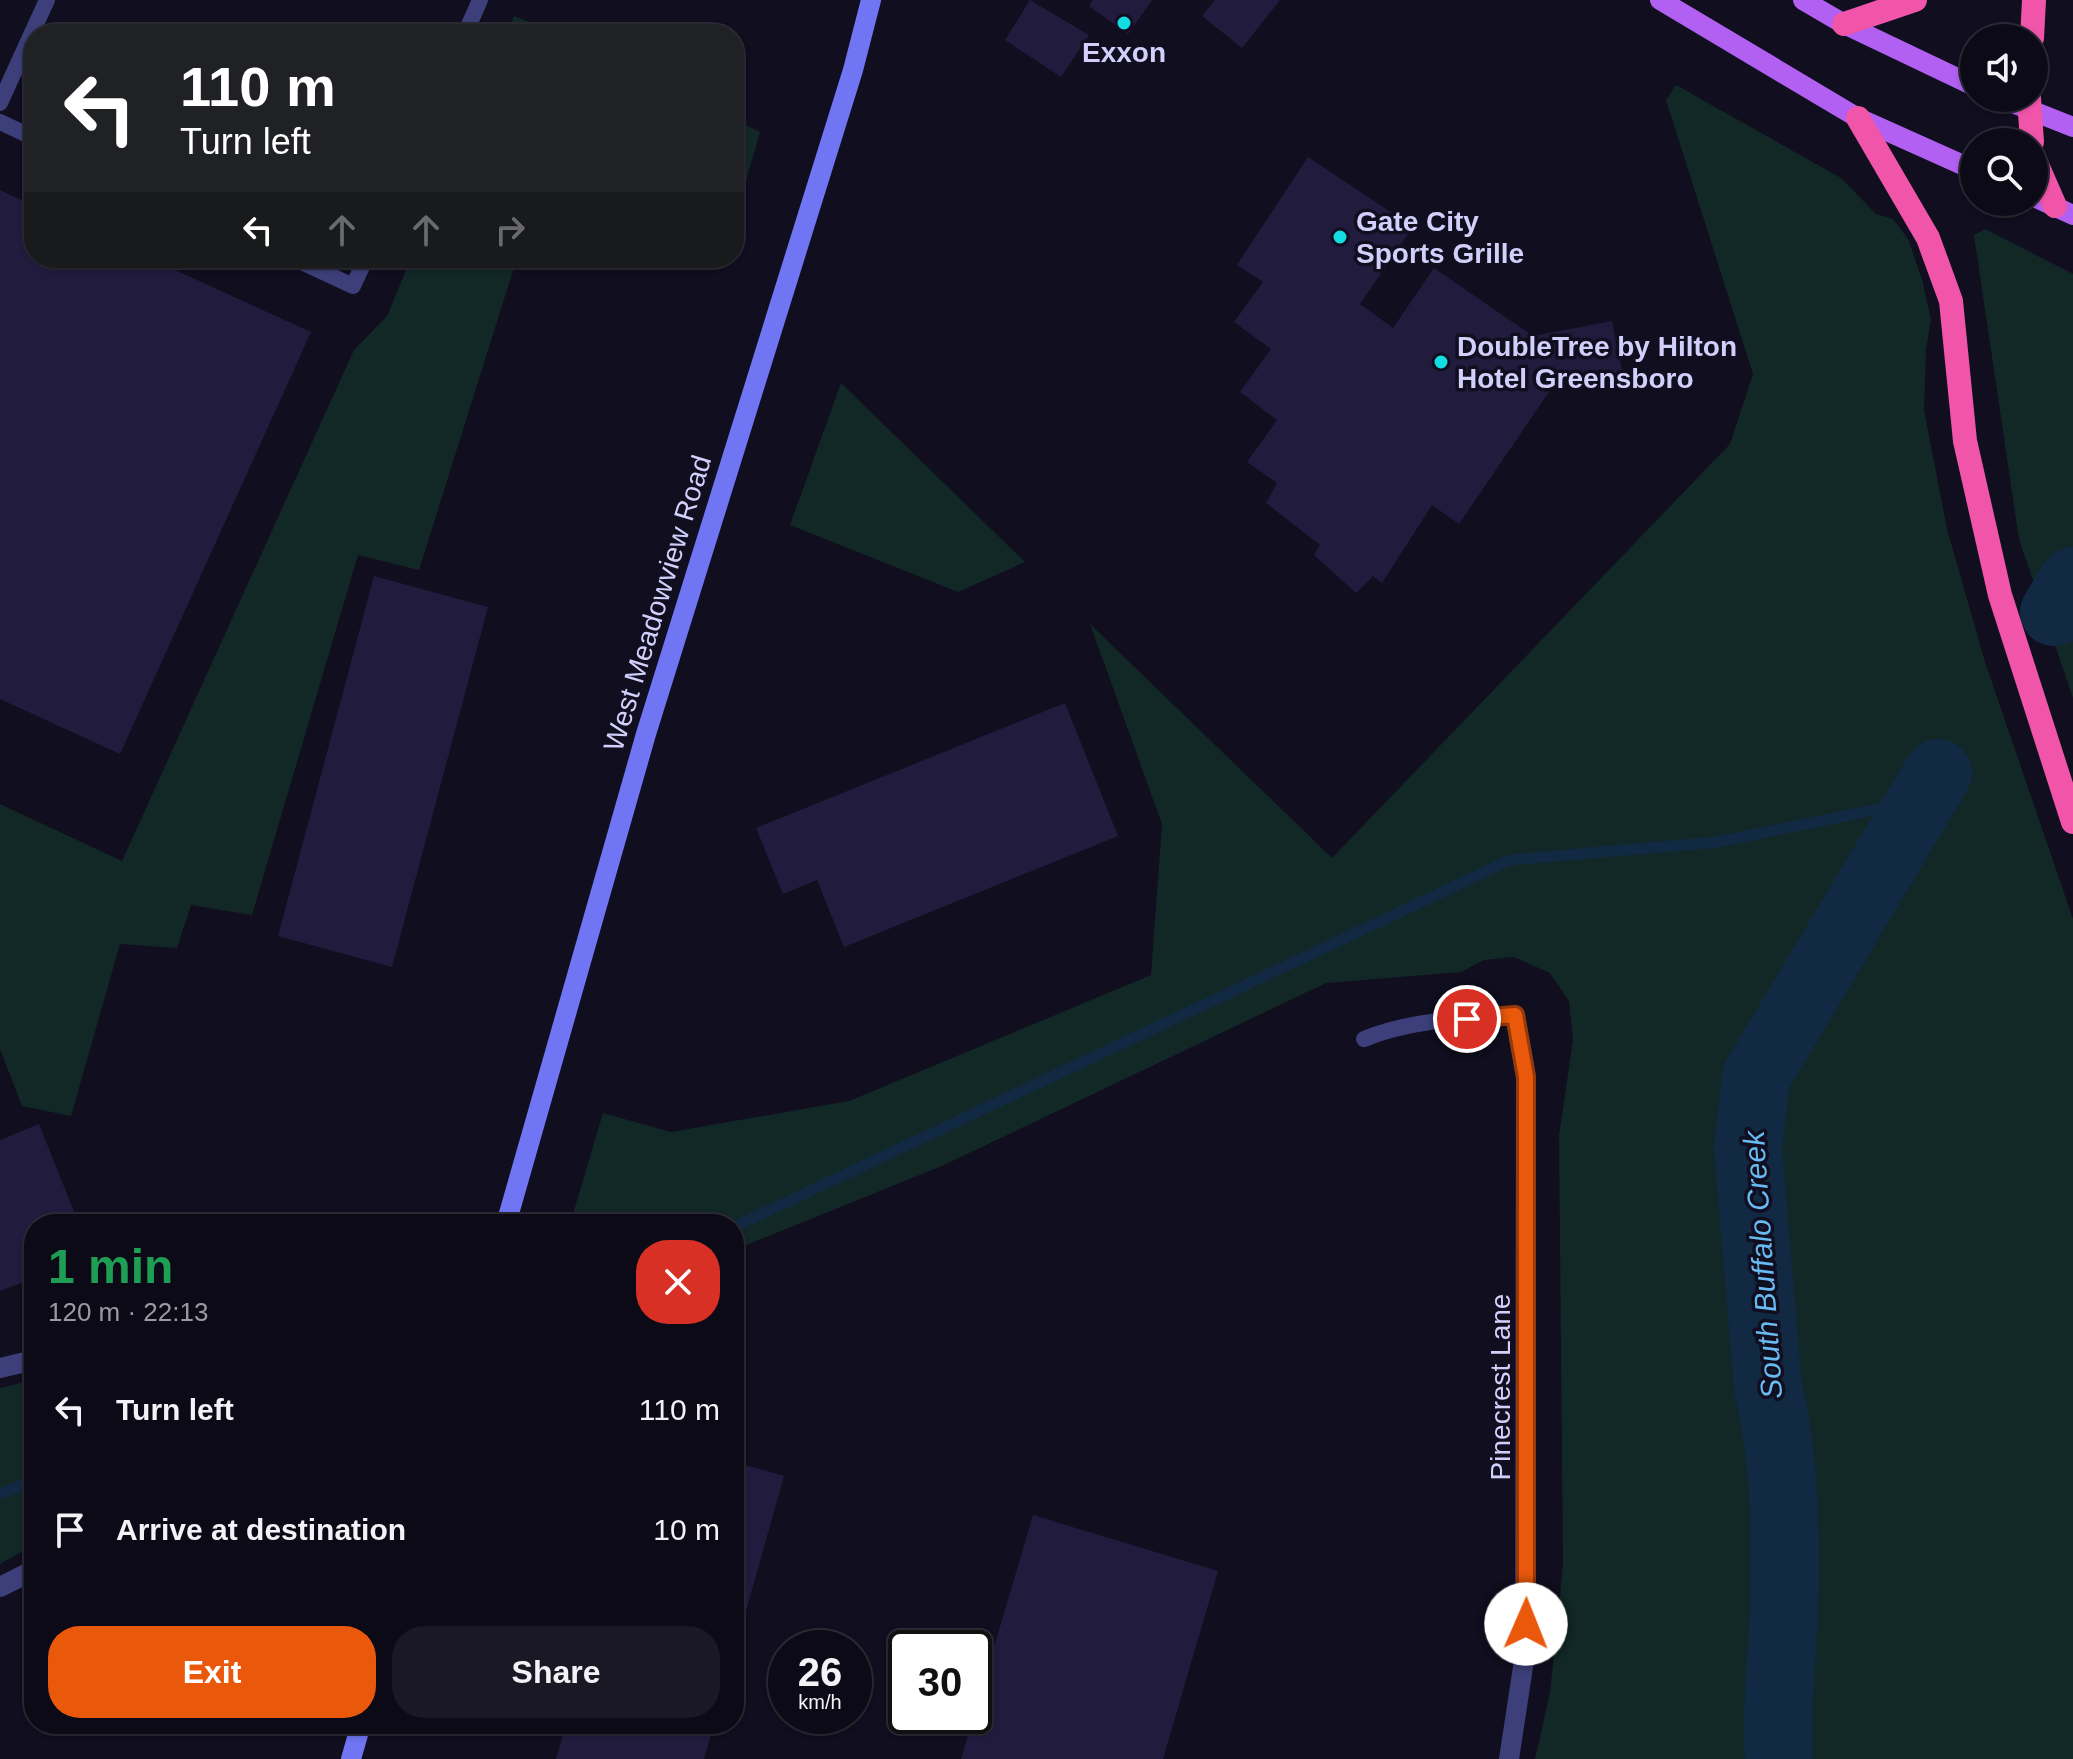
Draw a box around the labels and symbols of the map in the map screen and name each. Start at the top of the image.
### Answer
marker: Exxon [1115,14,1133,32]
place label: Exxon [1082,37,1166,68]
place label: Gate City Sports Grille [1356,206,1524,269]
marker: Gate City Sports Grille [1331,228,1349,246]
place label: DoubleTree by Hilton Hotel Greensboro [1457,331,1737,394]
marker: DoubleTree by Hilton Hotel Greensboro [1432,353,1450,371]
street label: West Meadowview Road [598,452,717,755]
pin [1433,985,1501,1053]
water label: South Buffalo Creek [1737,1128,1788,1400]
street label: Pinecrest Lane [1485,1294,1516,1480]
position arrow [1484,1582,1568,1666]
speed limit sign: 30 [888,1630,992,1734]

